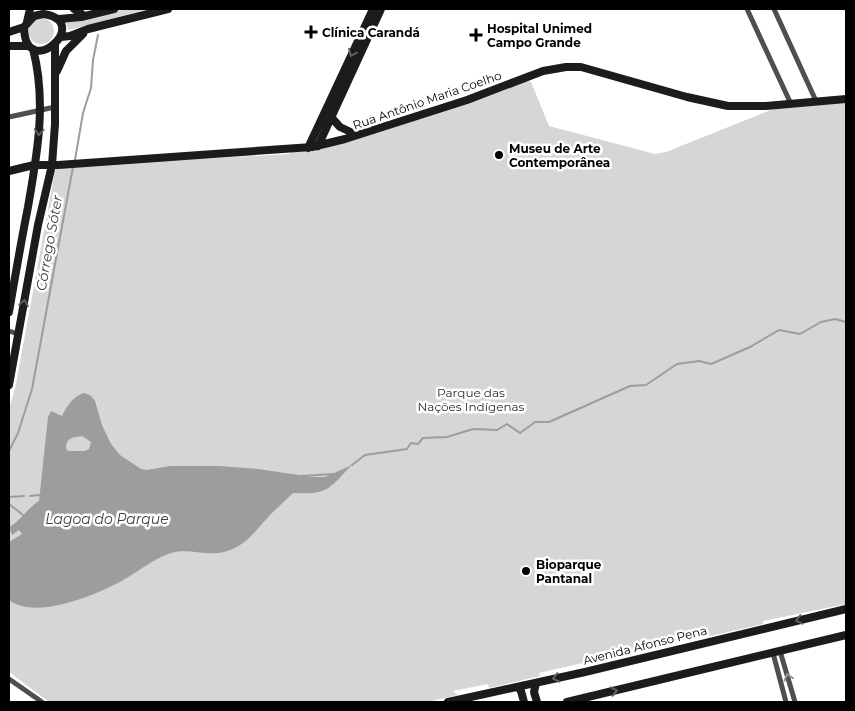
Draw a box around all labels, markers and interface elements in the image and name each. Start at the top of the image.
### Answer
place label: Hospital Unimed Campo Grande [487,21,592,50]
marker: Clínica Carandá [304,25,318,39]
place label: Clínica Carandá [322,25,420,40]
marker: Hospital Unimed Campo Grande [469,28,483,42]
one-way arrow [348,48,358,57]
street label: Rua Antônio Maria Coelho [351,67,503,133]
one-way arrow [33,129,44,137]
place label: Museu de Arte Contemporânea [509,141,610,170]
marker: Museu de Arte Contemporânea [493,149,505,161]
water label: Córrego Sóter [32,193,66,292]
one-way arrow [19,298,29,307]
park label: Parque das Nações Indígenas [418,385,525,414]
water label: Lagoa do Parque [45,510,169,528]
place label: Bioparque Pantanal [536,557,602,586]
marker: Bioparque Pantanal [520,565,532,577]
one-way arrow [794,614,803,625]
street label: Avenida Afonso Pena [581,622,709,668]
one-way arrow [551,672,560,683]
one-way arrow [783,673,793,681]
one-way arrow [610,686,619,697]

